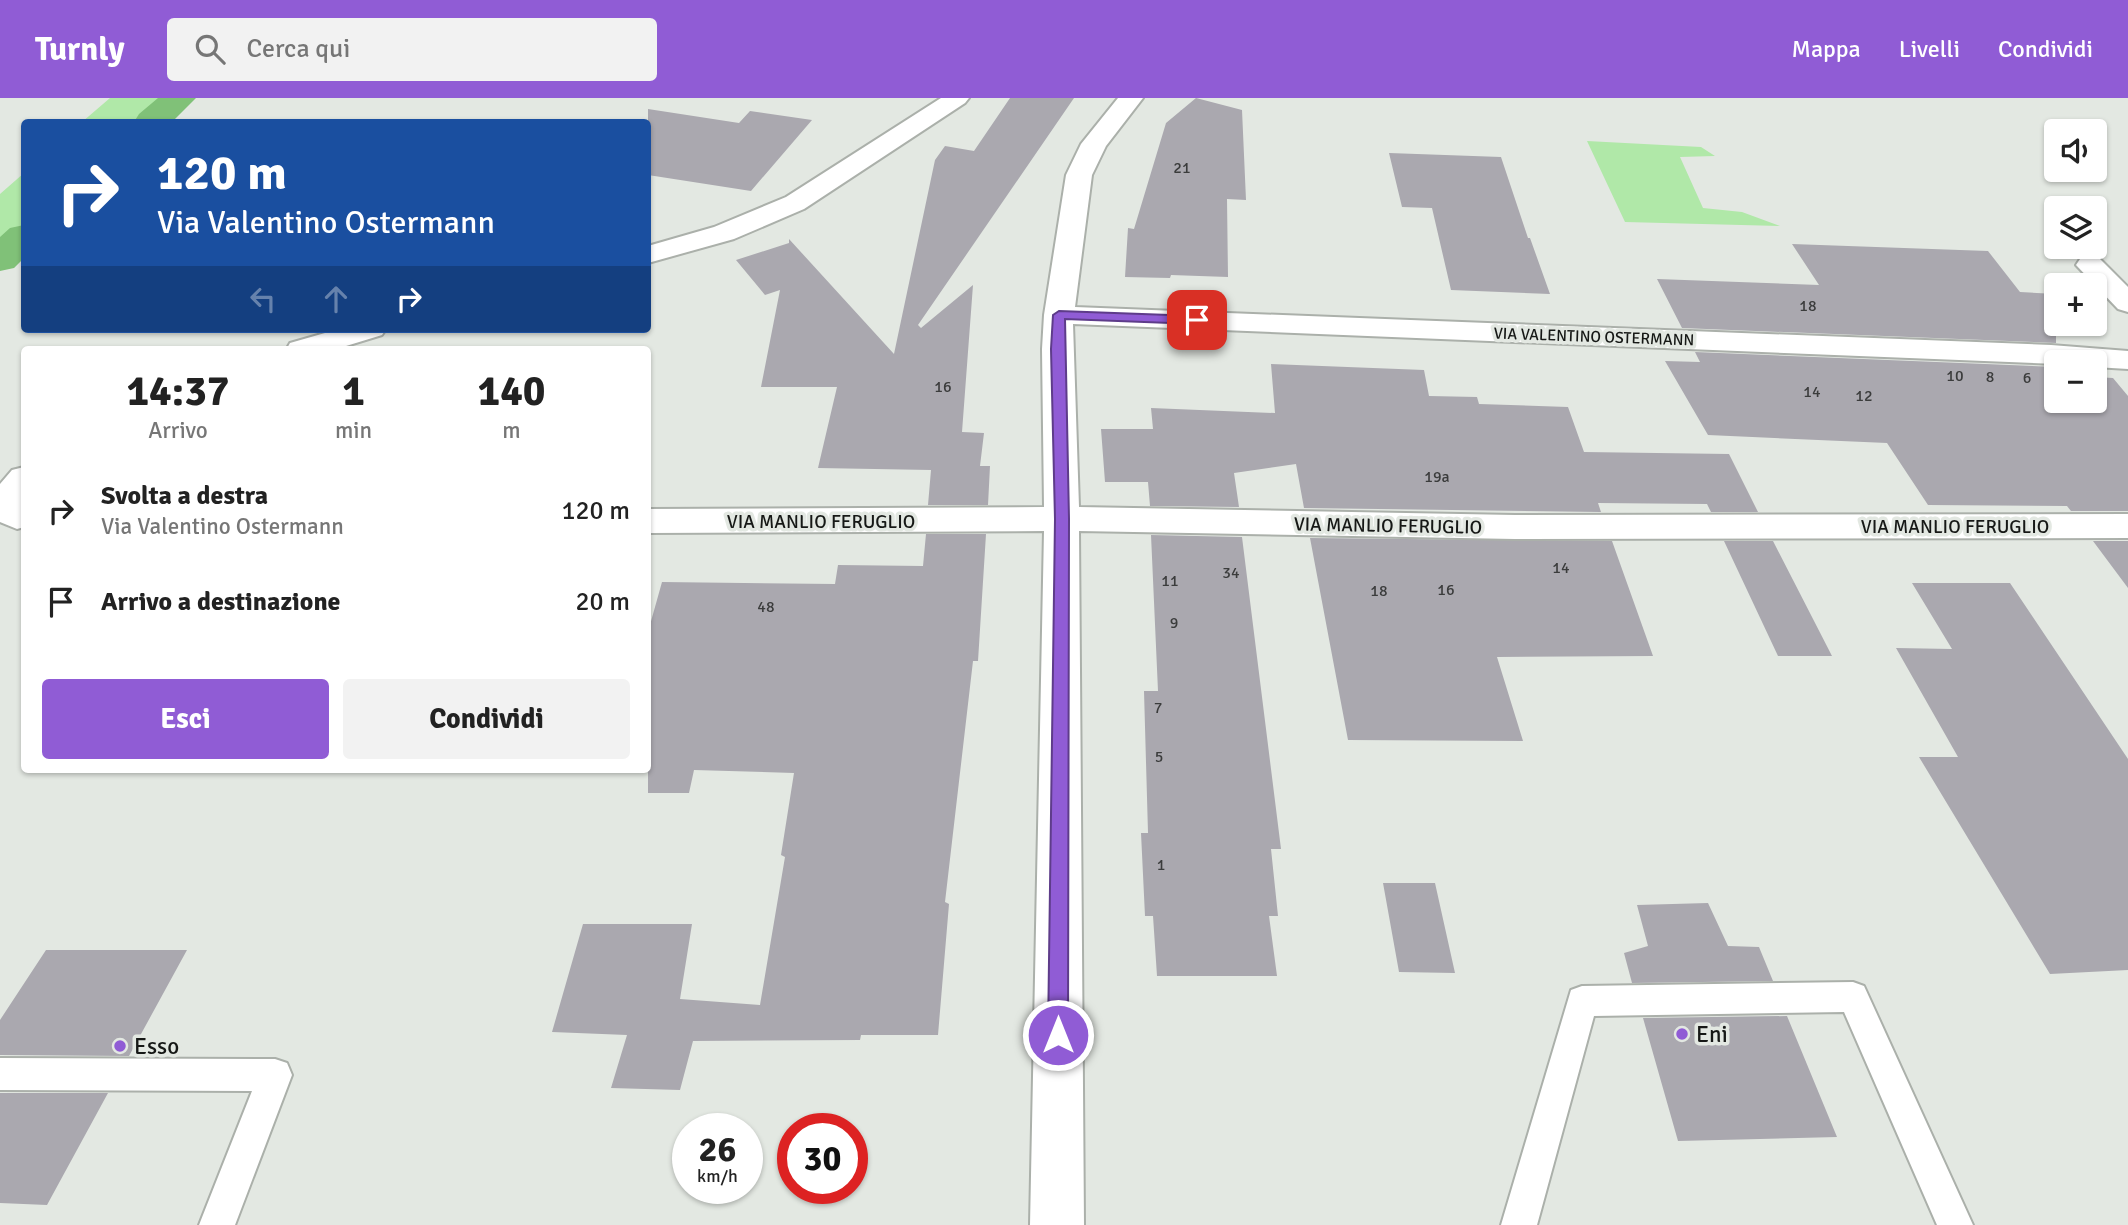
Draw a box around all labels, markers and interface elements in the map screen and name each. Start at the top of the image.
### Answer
search box [167,18,657,81]
text: Turnly [35,29,125,70]
icon: search [191,30,229,68]
text: Cerca qui [247,33,350,65]
text: Mappa [1792,34,1861,64]
text: Livelli [1899,34,1960,64]
text: Condividi [1998,34,2093,64]
map controls [2044,119,2107,413]
button: sound [2044,119,2107,182]
text: 120 m [157,143,287,203]
icon: right [42,147,133,238]
house number: 21 [1173,158,1191,178]
button: layers [2044,196,2107,259]
text: Via Valentino Ostermann [157,203,495,242]
button: + [2044,273,2107,336]
icon: left [244,280,282,318]
icon: ahead [317,280,355,318]
icon: right [390,280,428,318]
pin [1167,290,1227,350]
house number: 18 [1799,296,1817,316]
icon: arrive [1178,301,1216,339]
street label: VIA VALENTINO OSTERMANN [1493,323,1695,350]
button: − [2044,350,2107,413]
text: 14:37 [126,366,230,417]
text: 1 [342,366,365,417]
text: 140 [477,366,546,417]
house number: 10 [1946,366,1964,386]
house number: 8 [1986,367,1994,387]
house number: 6 [2023,368,2031,388]
house number: 16 [934,377,952,397]
house number: 14 [1803,382,1821,402]
house number: 12 [1855,386,1873,406]
text: Arrivo [148,416,208,445]
text: min [335,416,372,445]
text: m [502,416,521,445]
house number: 19a [1424,467,1450,487]
text: Svolta a destra [101,480,268,512]
icon: right [42,492,80,530]
text: 120 m [561,495,630,527]
street label: VIA MANLIO FERUGLIO [727,510,915,534]
text: Via Valentino Ostermann [101,512,344,541]
street label: VIA MANLIO FERUGLIO [1294,512,1482,540]
street label: VIA MANLIO FERUGLIO [1861,515,2049,539]
house number: 14 [1552,558,1570,578]
house number: 34 [1222,563,1240,583]
house number: 11 [1161,571,1179,591]
house number: 16 [1437,580,1455,600]
house number: 18 [1370,581,1388,601]
icon: arrive [42,583,80,621]
text: Arrivo a destinazione [101,586,341,618]
text: 20 m [575,586,630,618]
house number: 48 [757,597,775,617]
house number: 9 [1170,613,1178,633]
button: Esci [42,679,329,759]
button: Condividi [343,679,630,759]
house number: 7 [1154,698,1162,718]
house number: 5 [1155,747,1163,767]
house number: 1 [1157,855,1165,875]
position arrow [1021,998,1095,1072]
place label: Eni [1696,1020,1728,1049]
marker: Eni [1674,1026,1690,1042]
place label: Esso [134,1032,179,1061]
marker: Esso [112,1038,128,1054]
speed limit sign: 30 [777,1113,868,1204]
text: 26 [699,1128,736,1171]
text: km/h [697,1165,738,1187]

